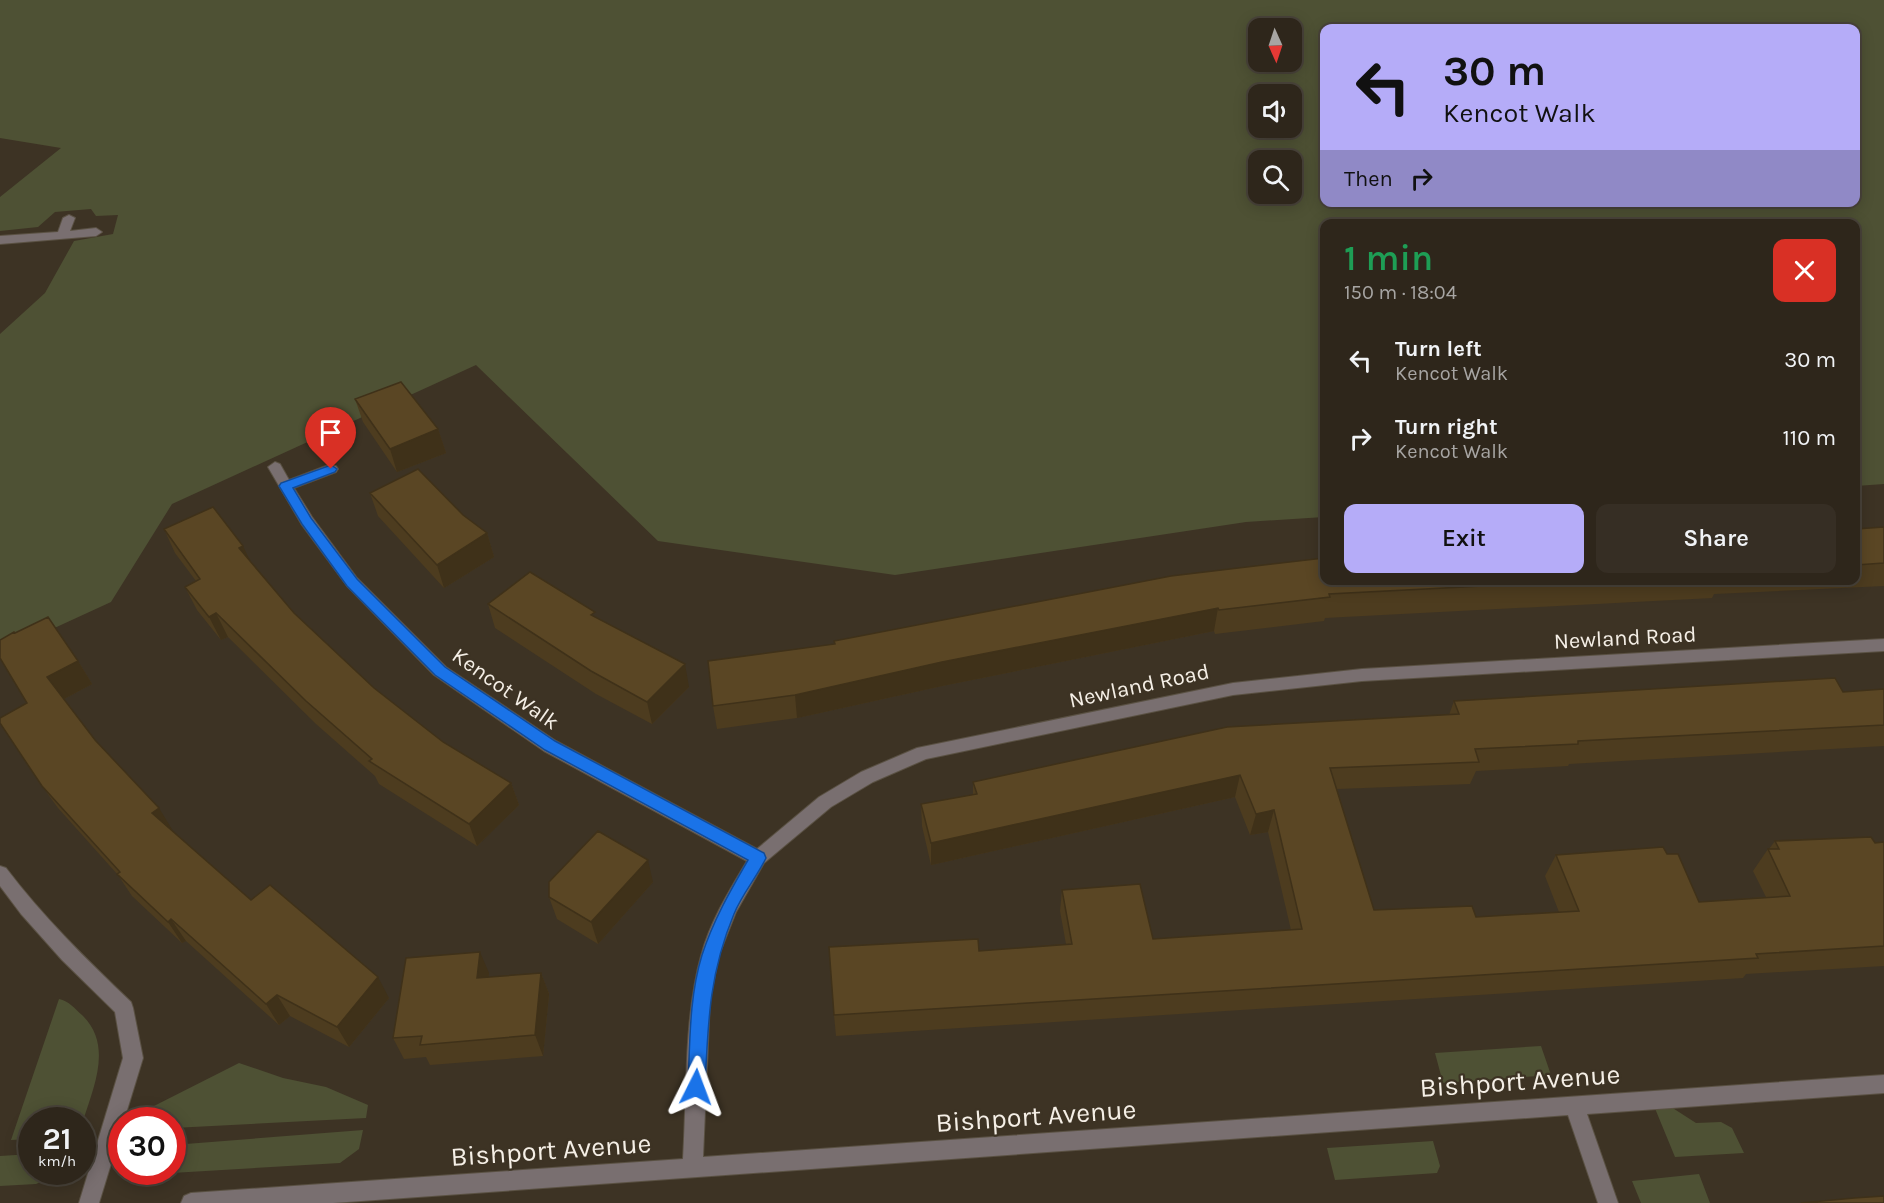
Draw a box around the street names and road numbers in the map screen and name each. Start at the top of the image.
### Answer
street label: Newland Road [1553,621,1697,655]
street label: Kencot Walk [447,642,564,735]
street label: Newland Road [1067,658,1212,714]
street label: Bishport Avenue [1419,1058,1621,1104]
street label: Bishport Avenue [935,1093,1137,1139]
street label: Bishport Avenue [450,1127,652,1173]

